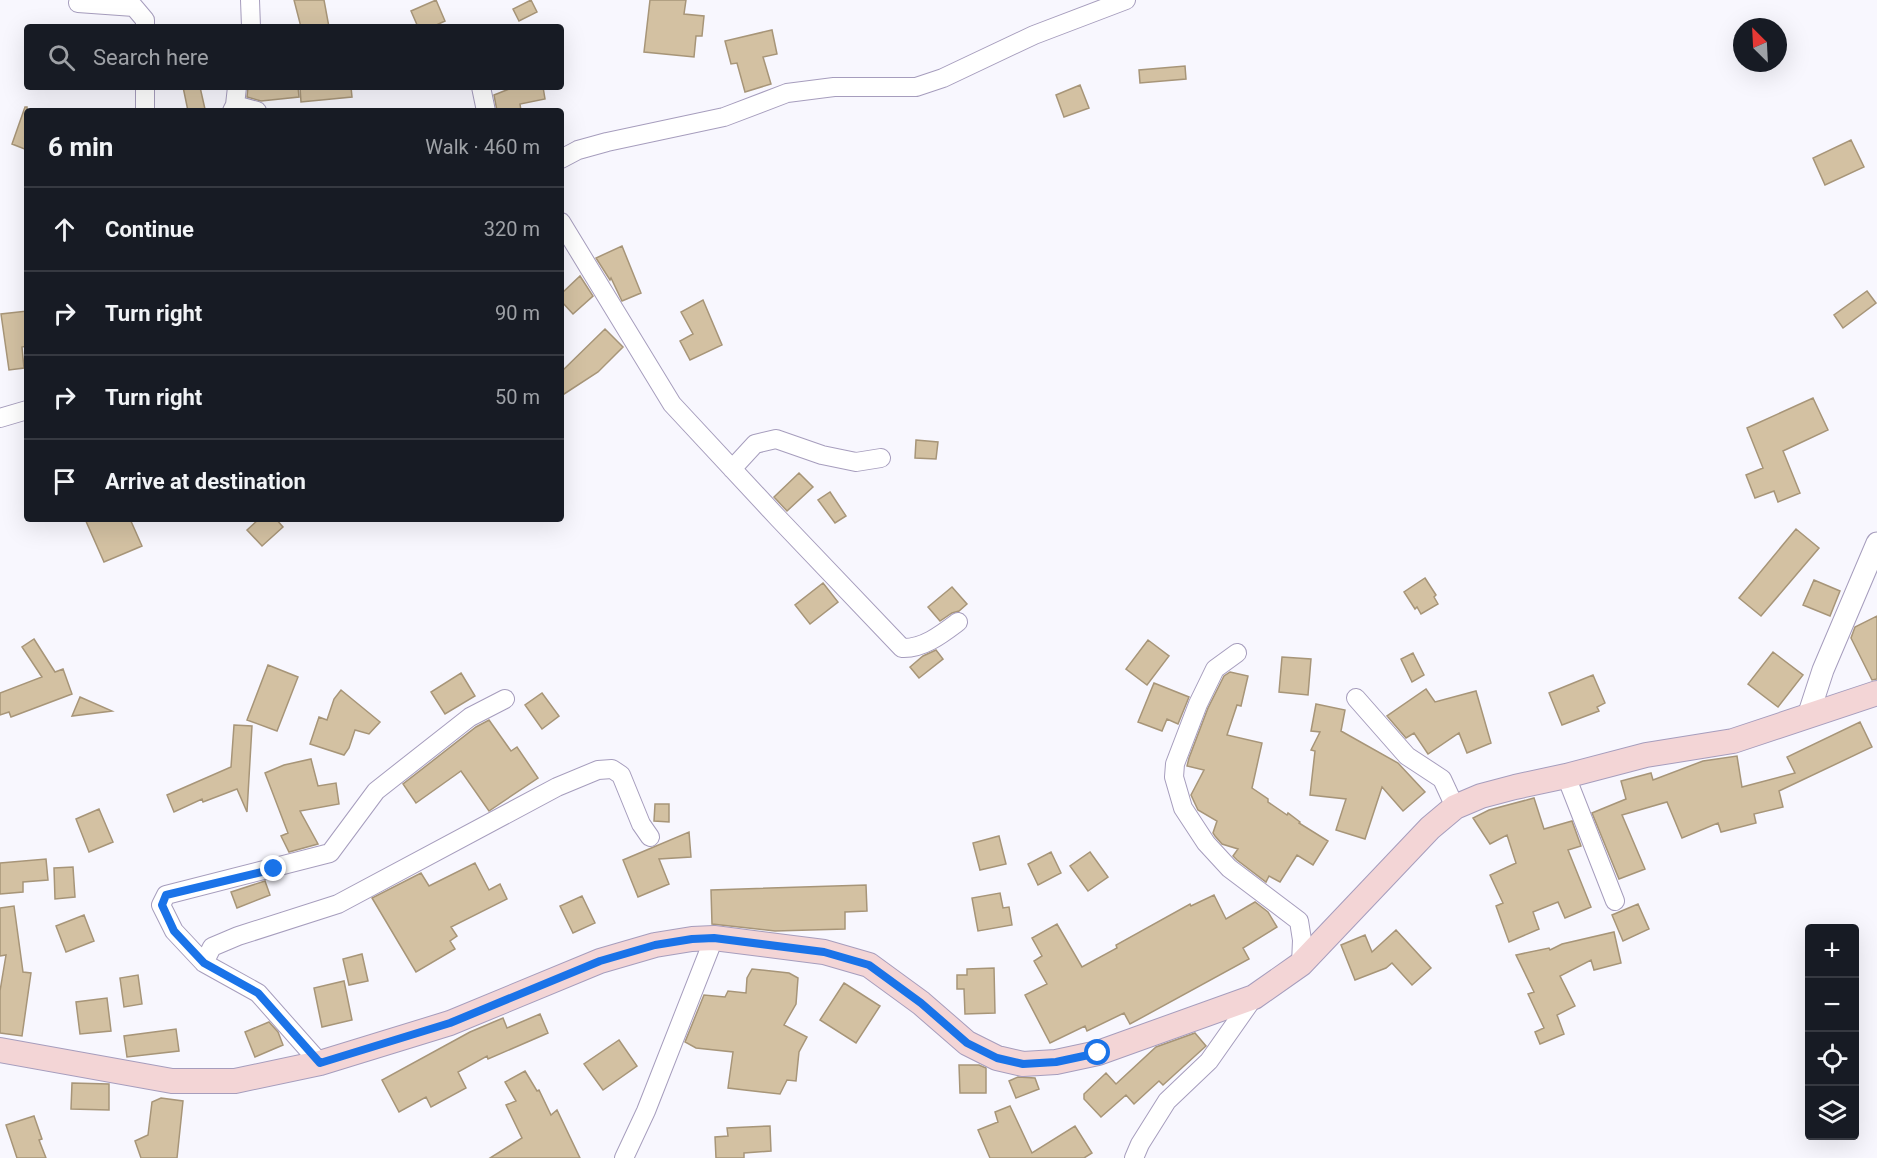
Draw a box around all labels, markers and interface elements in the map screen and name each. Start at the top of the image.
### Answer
north arrow [1733,18,1787,72]
search box [24,24,564,90]
icon: search [45,41,78,74]
text: Search here [93,45,209,70]
text: 6 min [48,132,113,162]
text: Walk · 460 m [425,135,540,159]
icon: ahead [48,213,81,246]
text: Continue [105,217,194,242]
text: 320 m [484,217,540,241]
icon: right [48,297,81,330]
text: Turn right [105,301,202,326]
text: 90 m [495,301,540,325]
icon: right [48,381,81,414]
text: Turn right [105,385,202,410]
text: 50 m [495,385,540,409]
icon: arrive [48,465,81,498]
text: Arrive at destination [105,469,306,494]
route end [260,855,286,881]
map controls [1805,924,1859,1140]
button: + [1805,924,1859,978]
button: − [1805,978,1859,1032]
button: locate [1805,1032,1859,1086]
route start [1084,1039,1110,1065]
button: layers [1805,1086,1859,1140]

